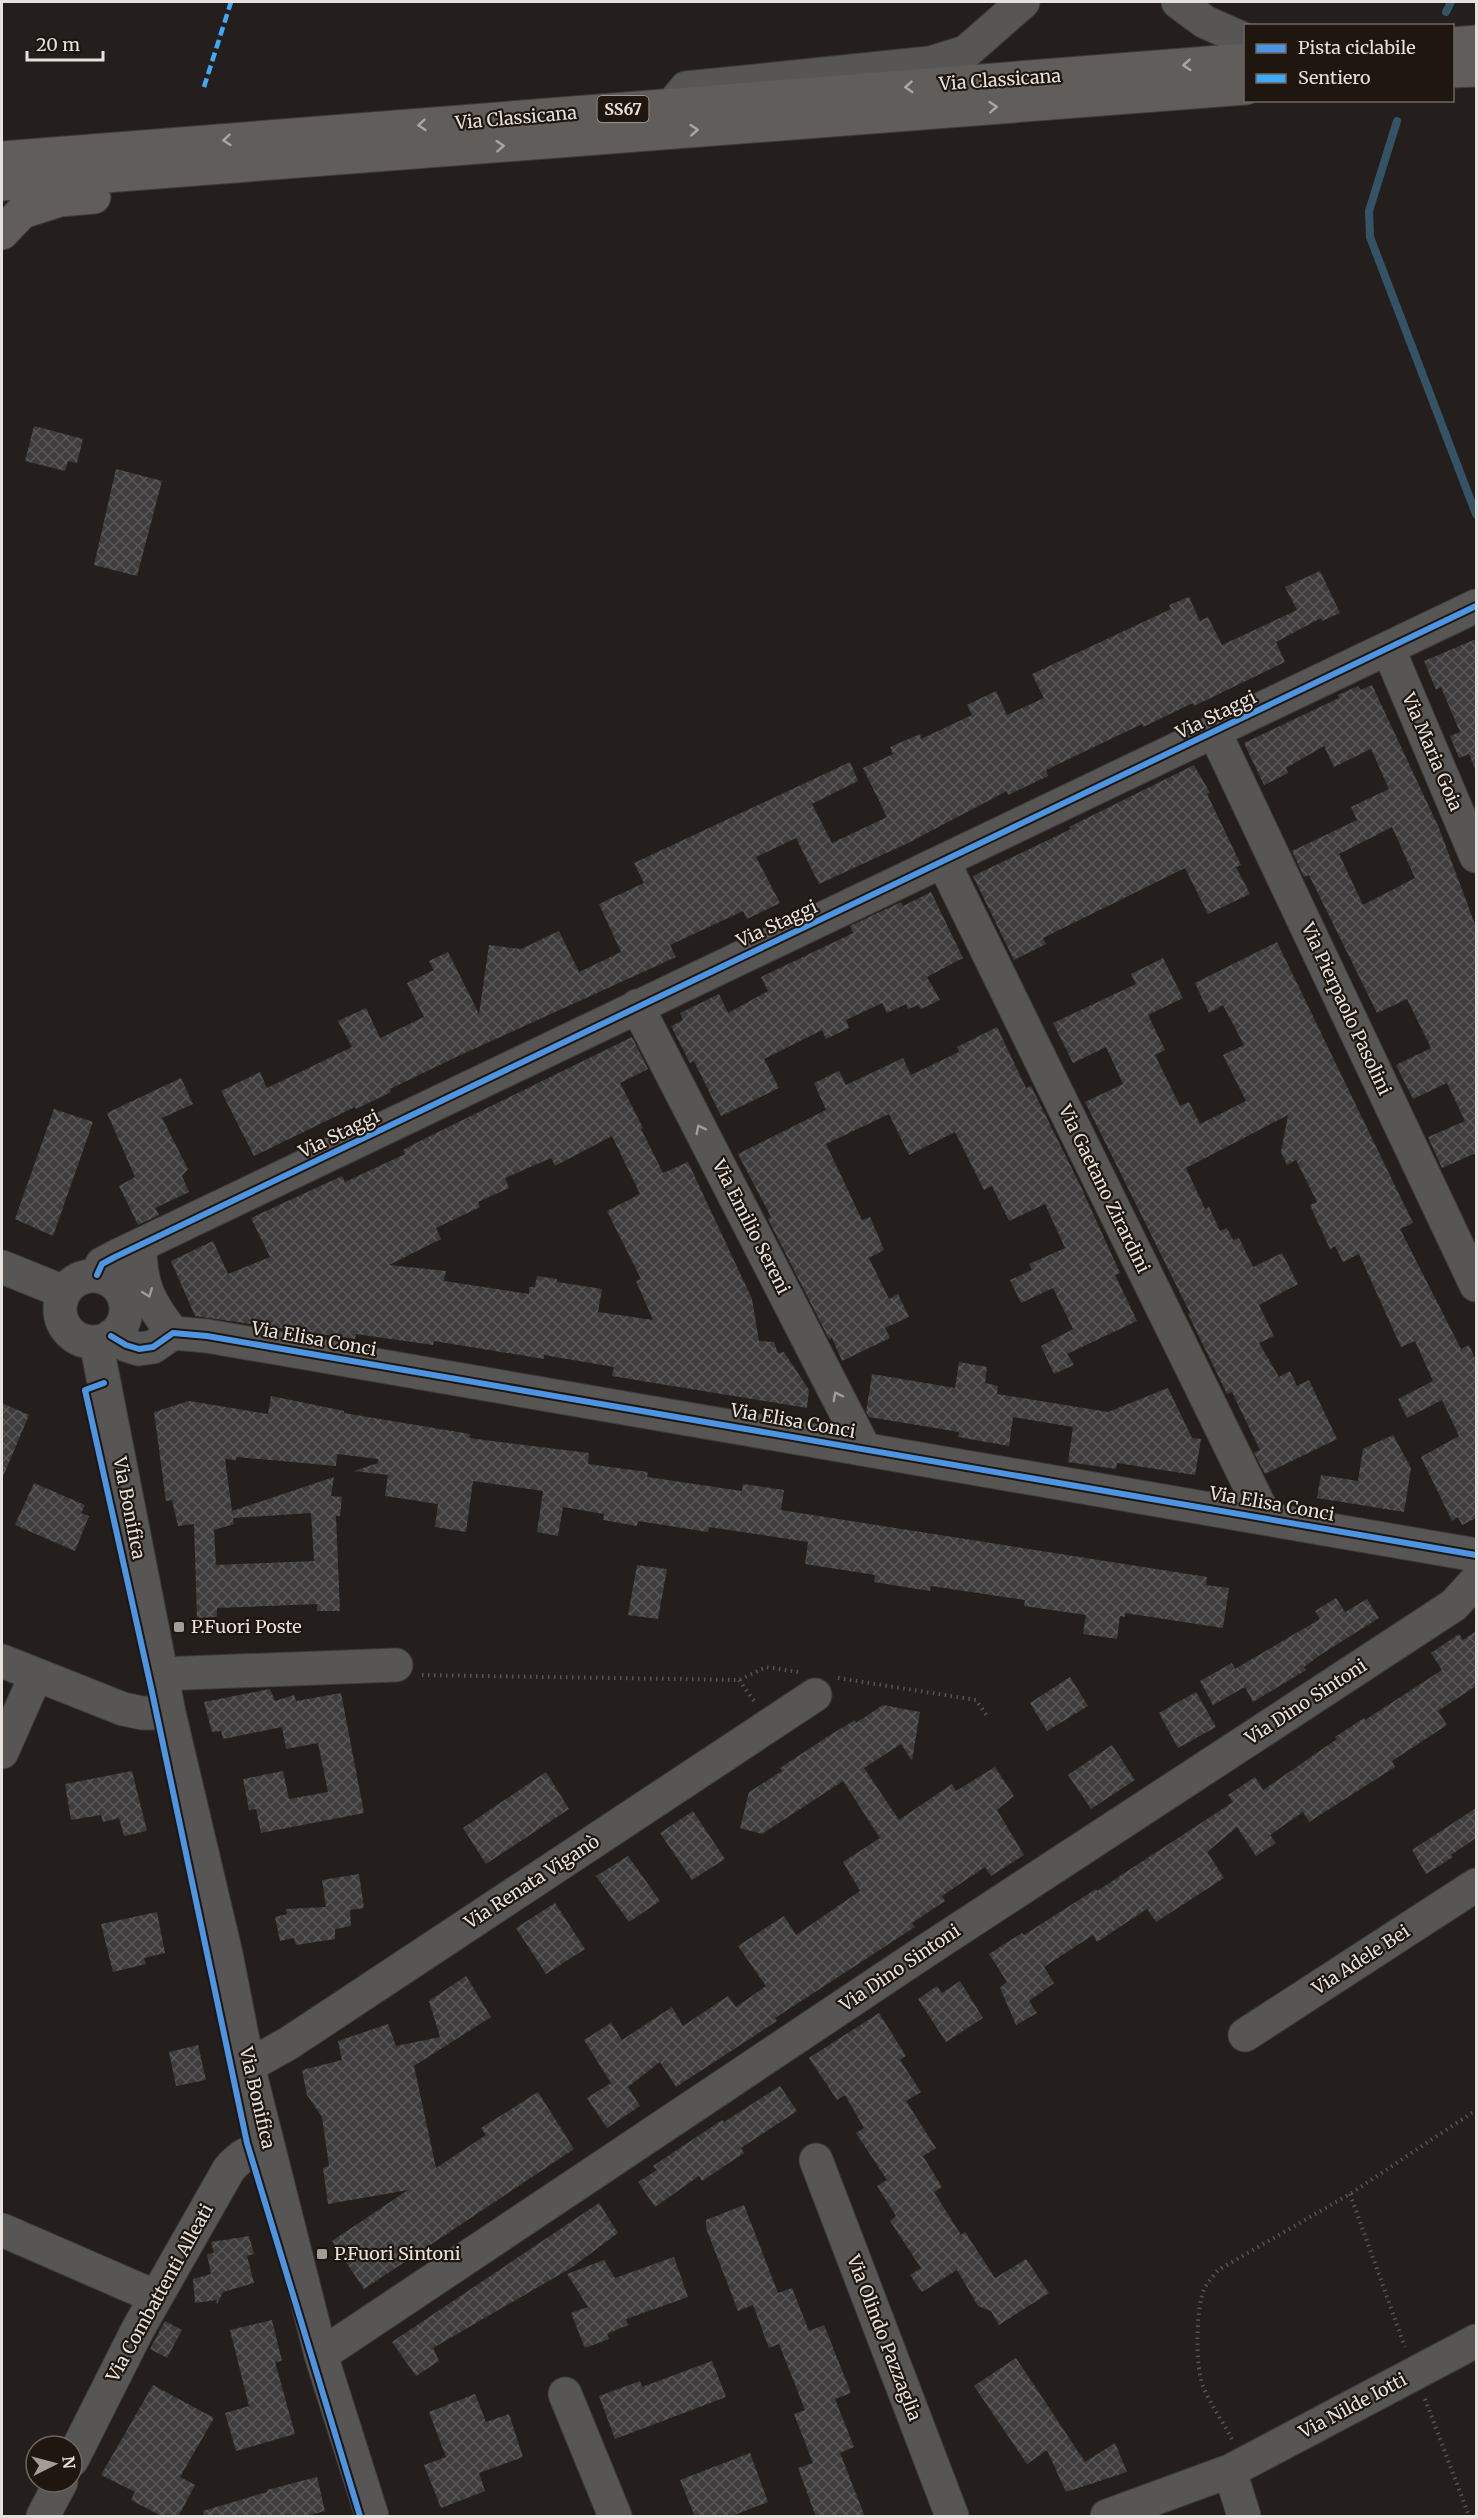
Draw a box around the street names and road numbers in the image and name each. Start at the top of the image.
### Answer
street label: Via Classicana [937,64,1062,95]
road number: SS67 [598,96,648,122]
street label: Via Classicana [453,101,578,134]
street label: Via Staggi [1171,685,1260,744]
street label: Via Maria Goia [1397,688,1468,815]
street label: Via Staggi [732,895,821,953]
street label: Via Pierpaolo Pasolini [1296,918,1397,1099]
street label: Via Gaetano Zirardini [1053,1100,1155,1277]
street label: Via Staggi [294,1104,383,1163]
street label: Via Emilio Sereni [707,1155,795,1298]
street label: Via Elisa Conci [249,1316,379,1361]
street label: Via Elisa Conci [728,1398,858,1443]
street label: Via Bonifica [108,1454,151,1561]
street label: Via Elisa Conci [1207,1481,1337,1526]
street label: Via Dino Sintoni [1240,1654,1371,1750]
street label: Via Renata Viganò [459,1829,604,1934]
street label: Via Dino Sintoni [834,1919,964,2017]
street label: Via Adele Bei [1307,1919,1414,2000]
street label: Via Bonifica [234,2044,280,2151]
street label: Via Combattenti Alleati [101,2200,218,2387]
street label: Via Olindo Pazzaglia [842,2251,927,2424]
street label: Via Nilde Iotti [1294,2368,1411,2444]

